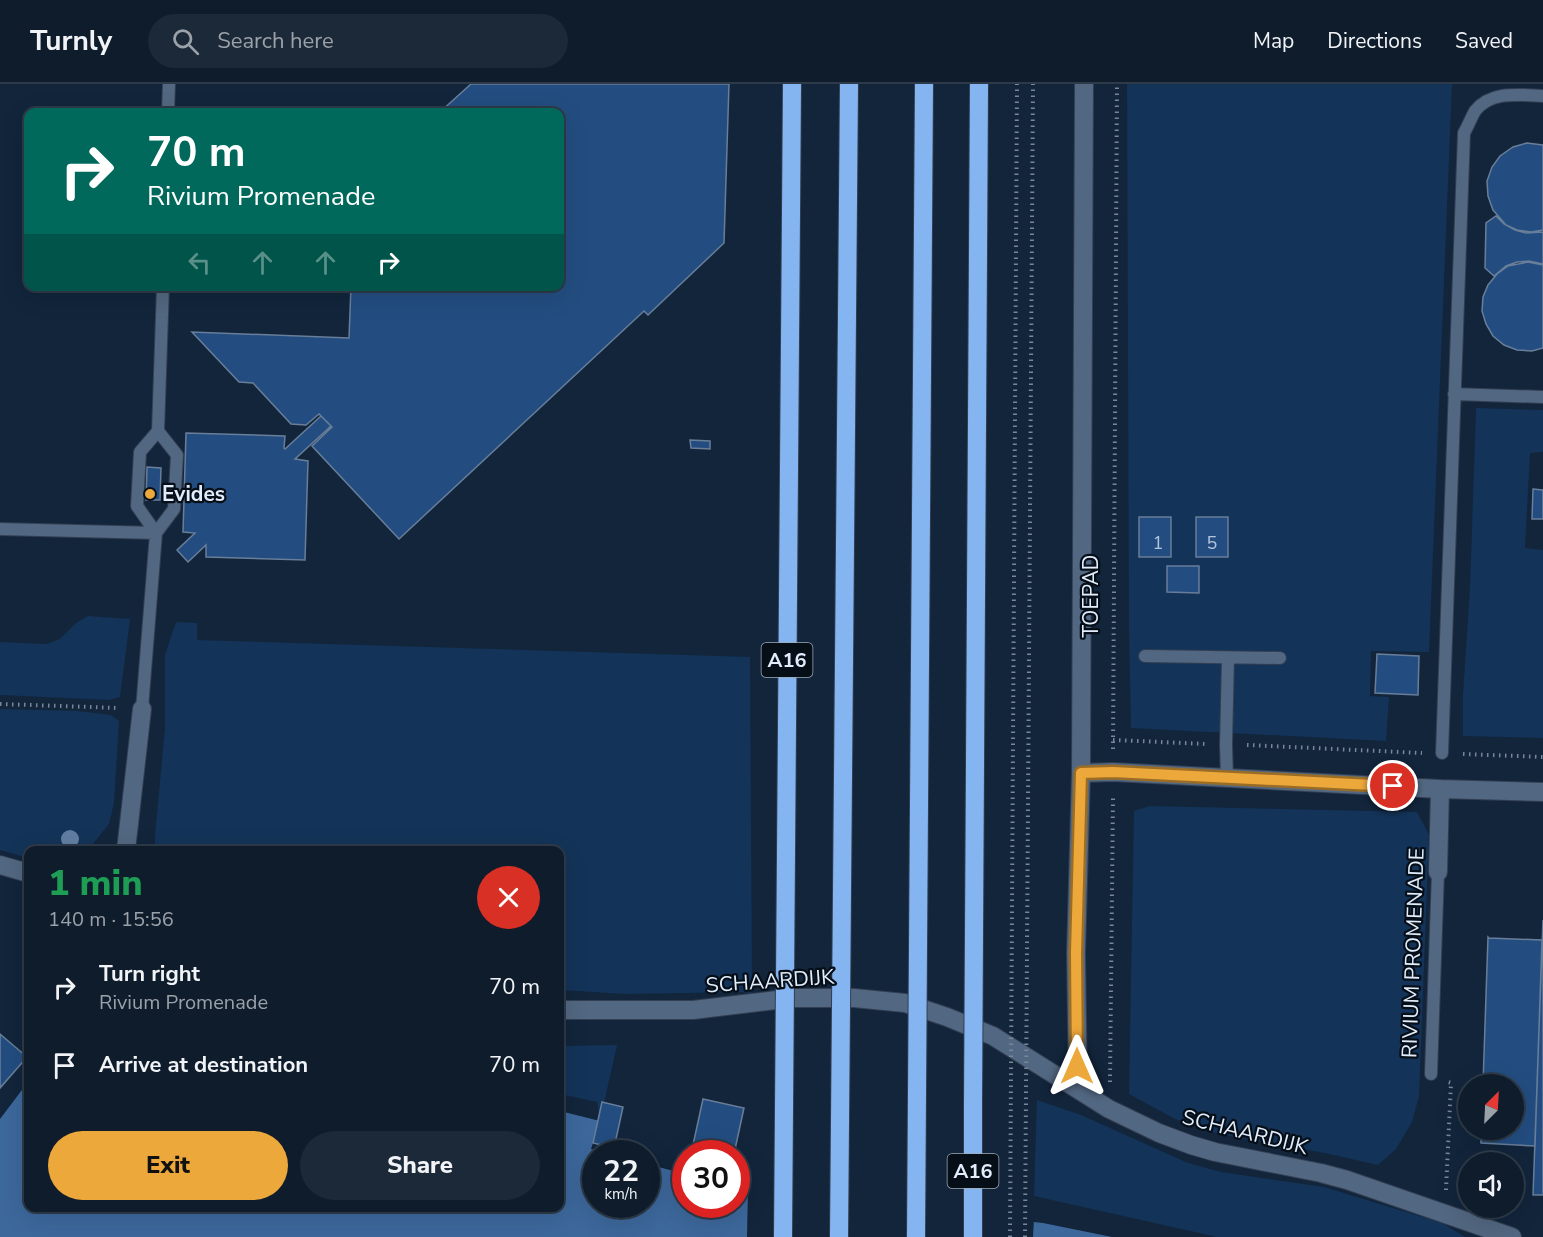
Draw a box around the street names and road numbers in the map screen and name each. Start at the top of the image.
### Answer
street label: TOEPAD [1077,555,1105,637]
road number: A16 [762,643,812,677]
street label: RIVIUM PROMENADE [1395,848,1431,1058]
street label: SCHAARDIJK [705,962,836,999]
street label: SCHAARDIJK [1179,1103,1312,1161]
road number: A16 [948,1154,998,1188]

